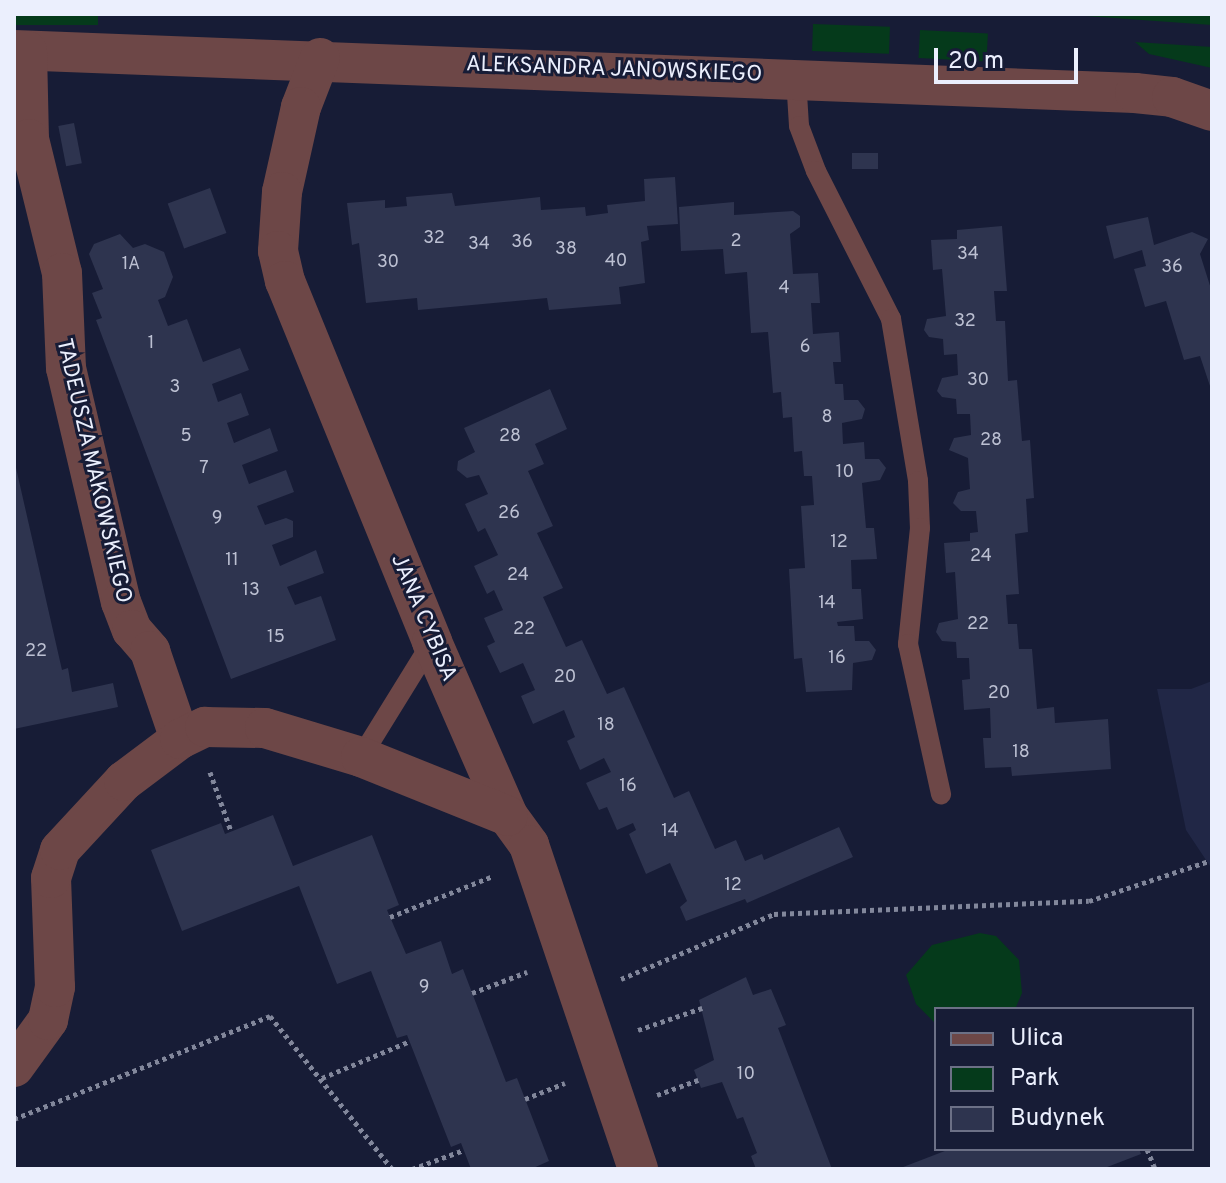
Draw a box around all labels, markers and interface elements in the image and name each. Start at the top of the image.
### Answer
scale bar [938,32,1082,82]
text: 20 m [948,47,1004,77]
street label: ALEKSANDRA JANOWSKIEGO [465,52,763,88]
house number: 32 [423,228,445,250]
house number: 2 [730,231,742,253]
house number: 36 [511,232,533,254]
house number: 34 [468,234,490,256]
house number: 38 [555,239,577,261]
house number: 34 [957,244,979,266]
house number: 40 [605,251,627,273]
house number: 30 [377,252,399,274]
house number: 1A [122,254,140,276]
house number: 36 [1161,257,1183,279]
house number: 4 [778,278,790,300]
house number: 32 [954,311,976,333]
house number: 1 [148,333,154,355]
street label: TADEUSZA MAKOWSKIEGO [50,336,136,606]
house number: 6 [800,337,810,359]
house number: 30 [967,370,989,392]
house number: 3 [170,377,180,399]
house number: 8 [822,407,832,429]
house number: 5 [180,426,192,448]
house number: 28 [499,426,521,448]
house number: 28 [980,430,1002,452]
house number: 7 [199,458,209,480]
house number: 10 [836,462,854,484]
house number: 26 [498,503,520,525]
house number: 9 [212,508,222,530]
house number: 12 [830,532,848,554]
house number: 24 [970,546,992,568]
house number: 11 [225,550,239,572]
street label: JANA CYBISA [384,550,462,686]
house number: 24 [507,565,529,587]
house number: 13 [242,580,260,602]
house number: 14 [818,593,836,615]
house number: 22 [967,614,989,636]
house number: 22 [513,619,535,641]
house number: 15 [267,627,285,649]
house number: 22 [25,641,47,663]
house number: 16 [828,648,846,670]
house number: 20 [554,667,576,689]
house number: 20 [988,683,1010,705]
house number: 18 [597,715,615,737]
house number: 18 [1012,742,1030,764]
house number: 16 [619,776,637,798]
house number: 14 [661,821,679,843]
house number: 12 [724,875,742,897]
house number: 9 [419,977,429,999]
legend [934,1007,1194,1151]
text: Ulica [1010,1024,1063,1054]
house number: 10 [737,1064,755,1086]
text: Park [1010,1064,1060,1094]
text: Budynek [1010,1104,1105,1134]

